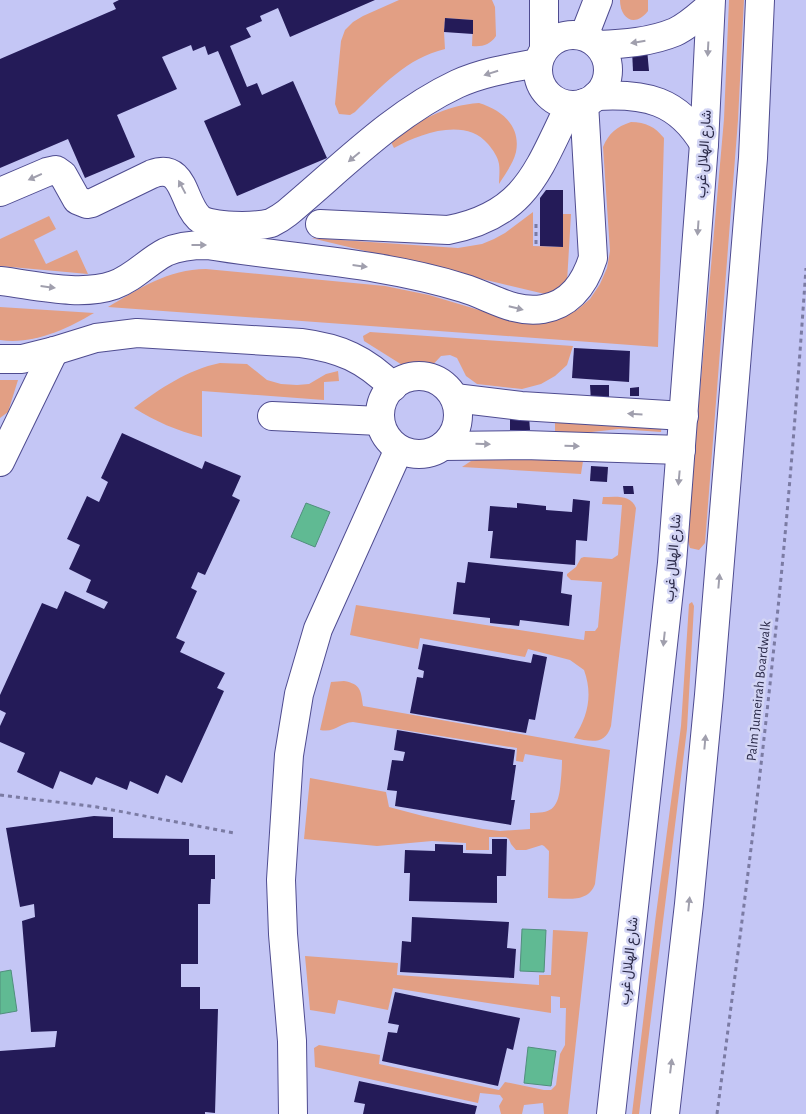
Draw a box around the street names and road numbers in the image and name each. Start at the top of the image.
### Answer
street label: شارع الهلال غرب [694,110,717,199]
street label: شارع الهلال غرب [662,514,687,603]
street label: Palm Jumeirah Boardwalk [745,620,773,762]
street label: شارع الهلال غرب [617,916,644,1006]

